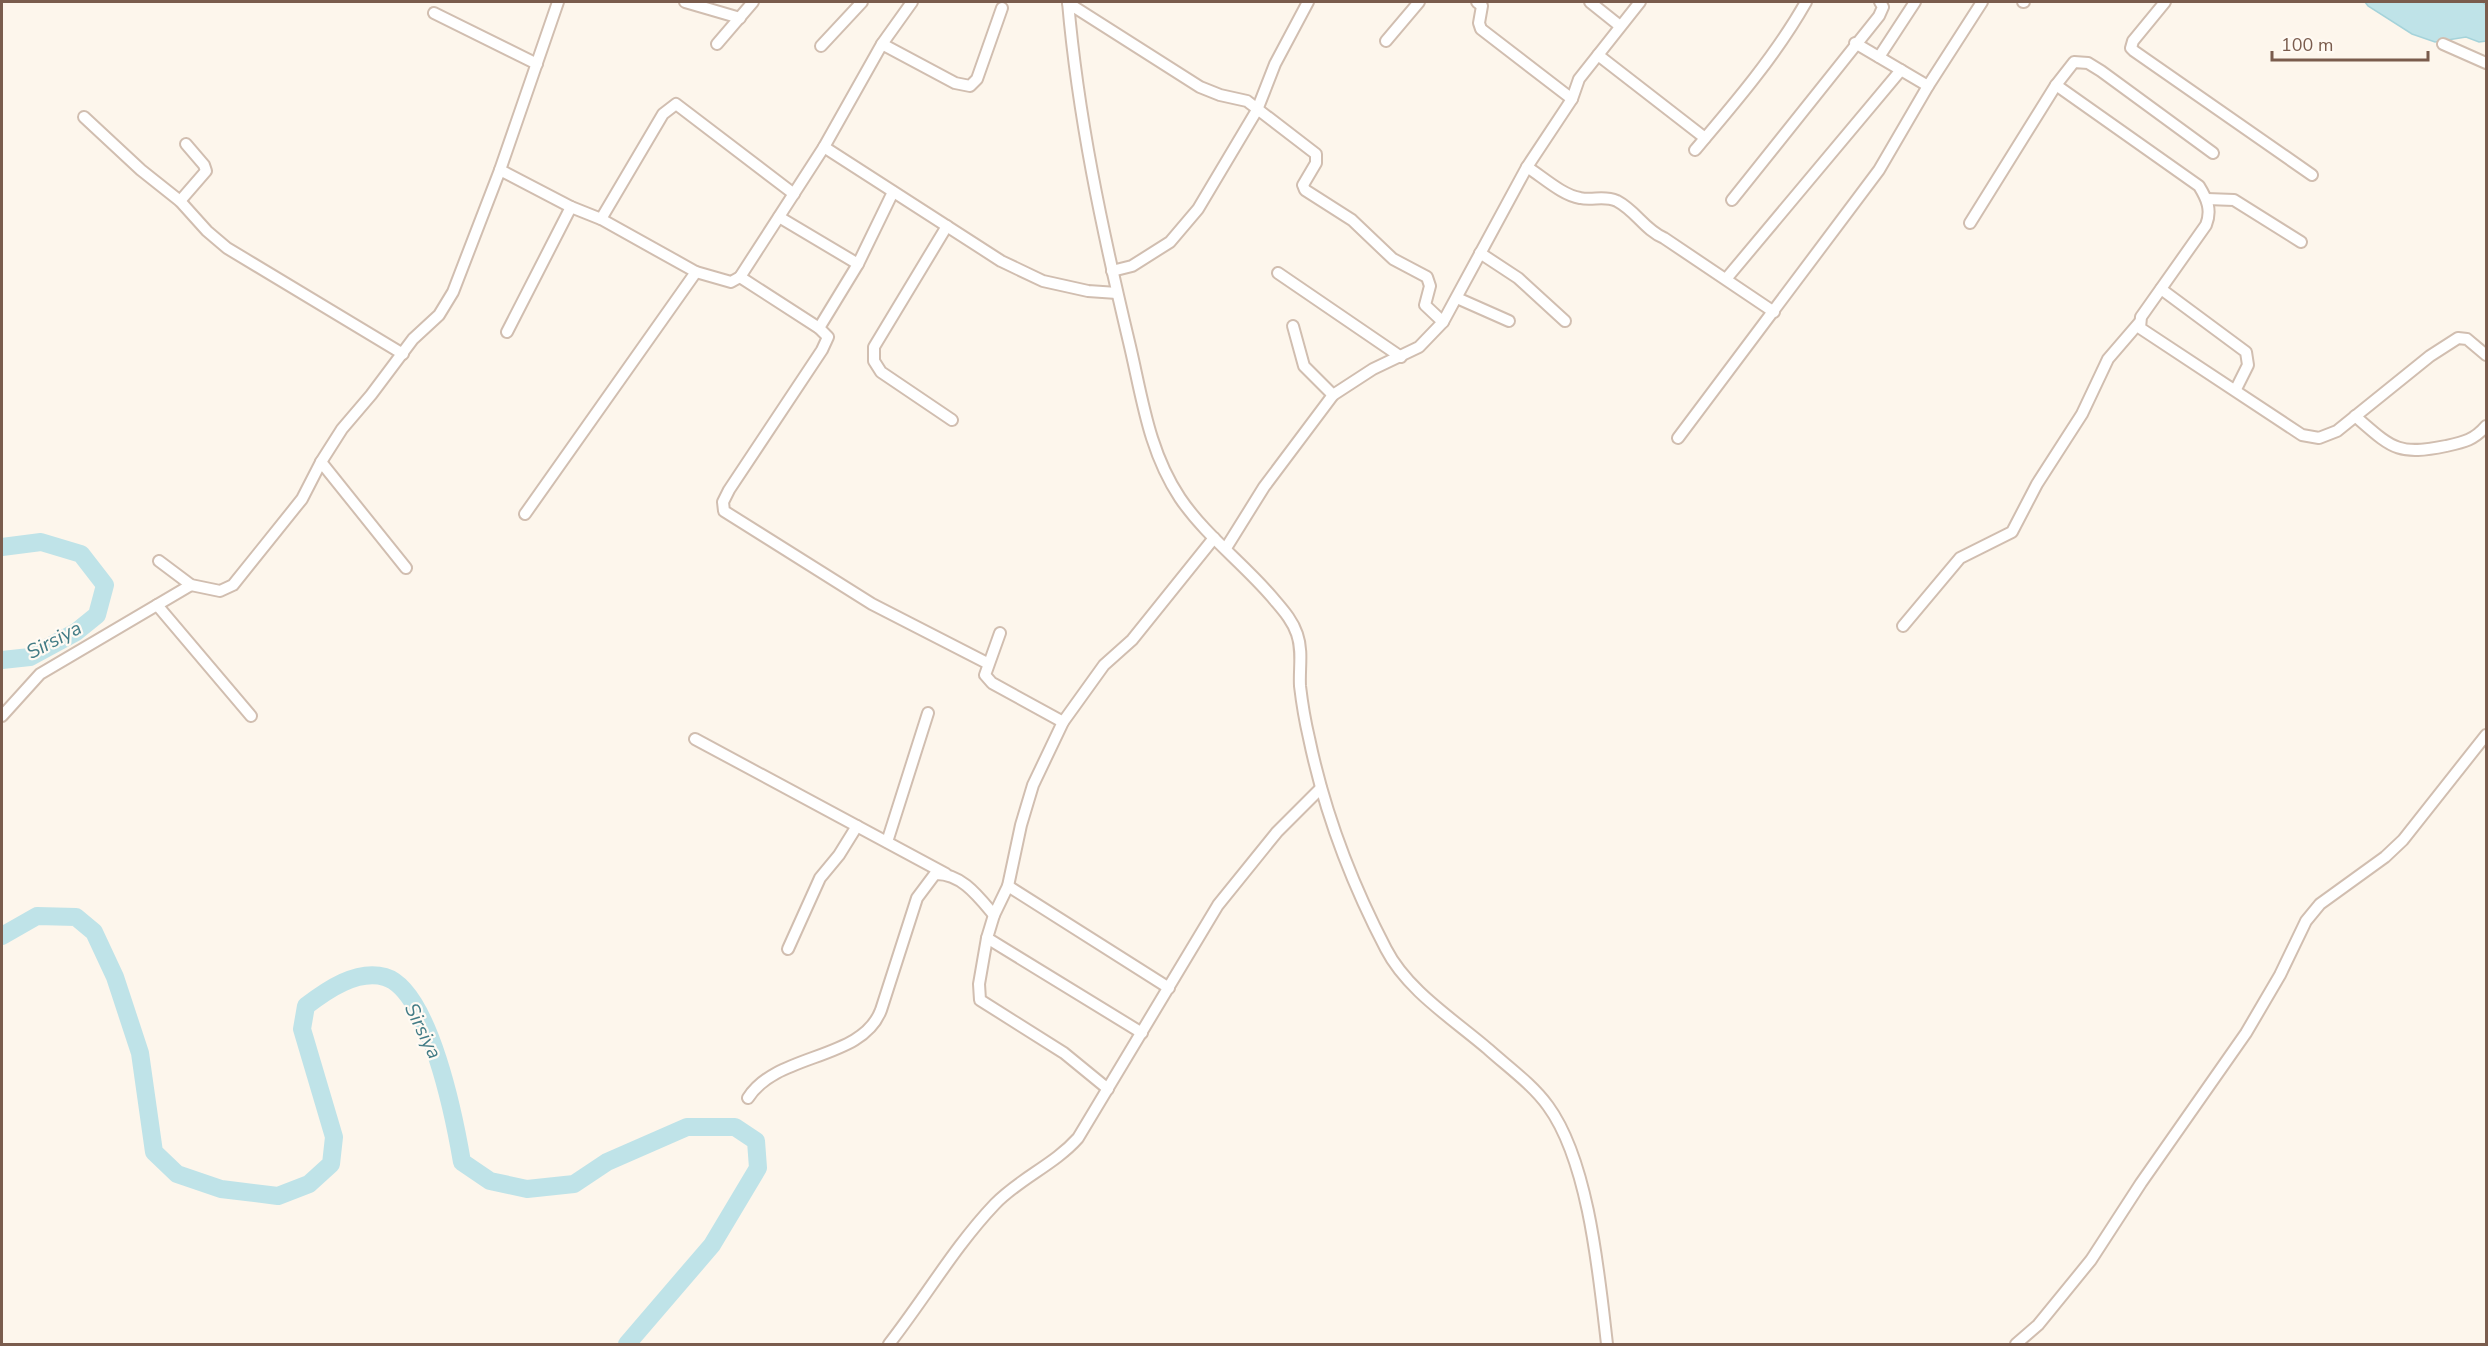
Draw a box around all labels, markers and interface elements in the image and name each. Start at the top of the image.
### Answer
scale bar [2272,24,2428,62]
text: 100 m [2281,33,2333,57]
water label: Sirsiya [22,614,86,666]
water label: Sirsiya [398,999,448,1063]

